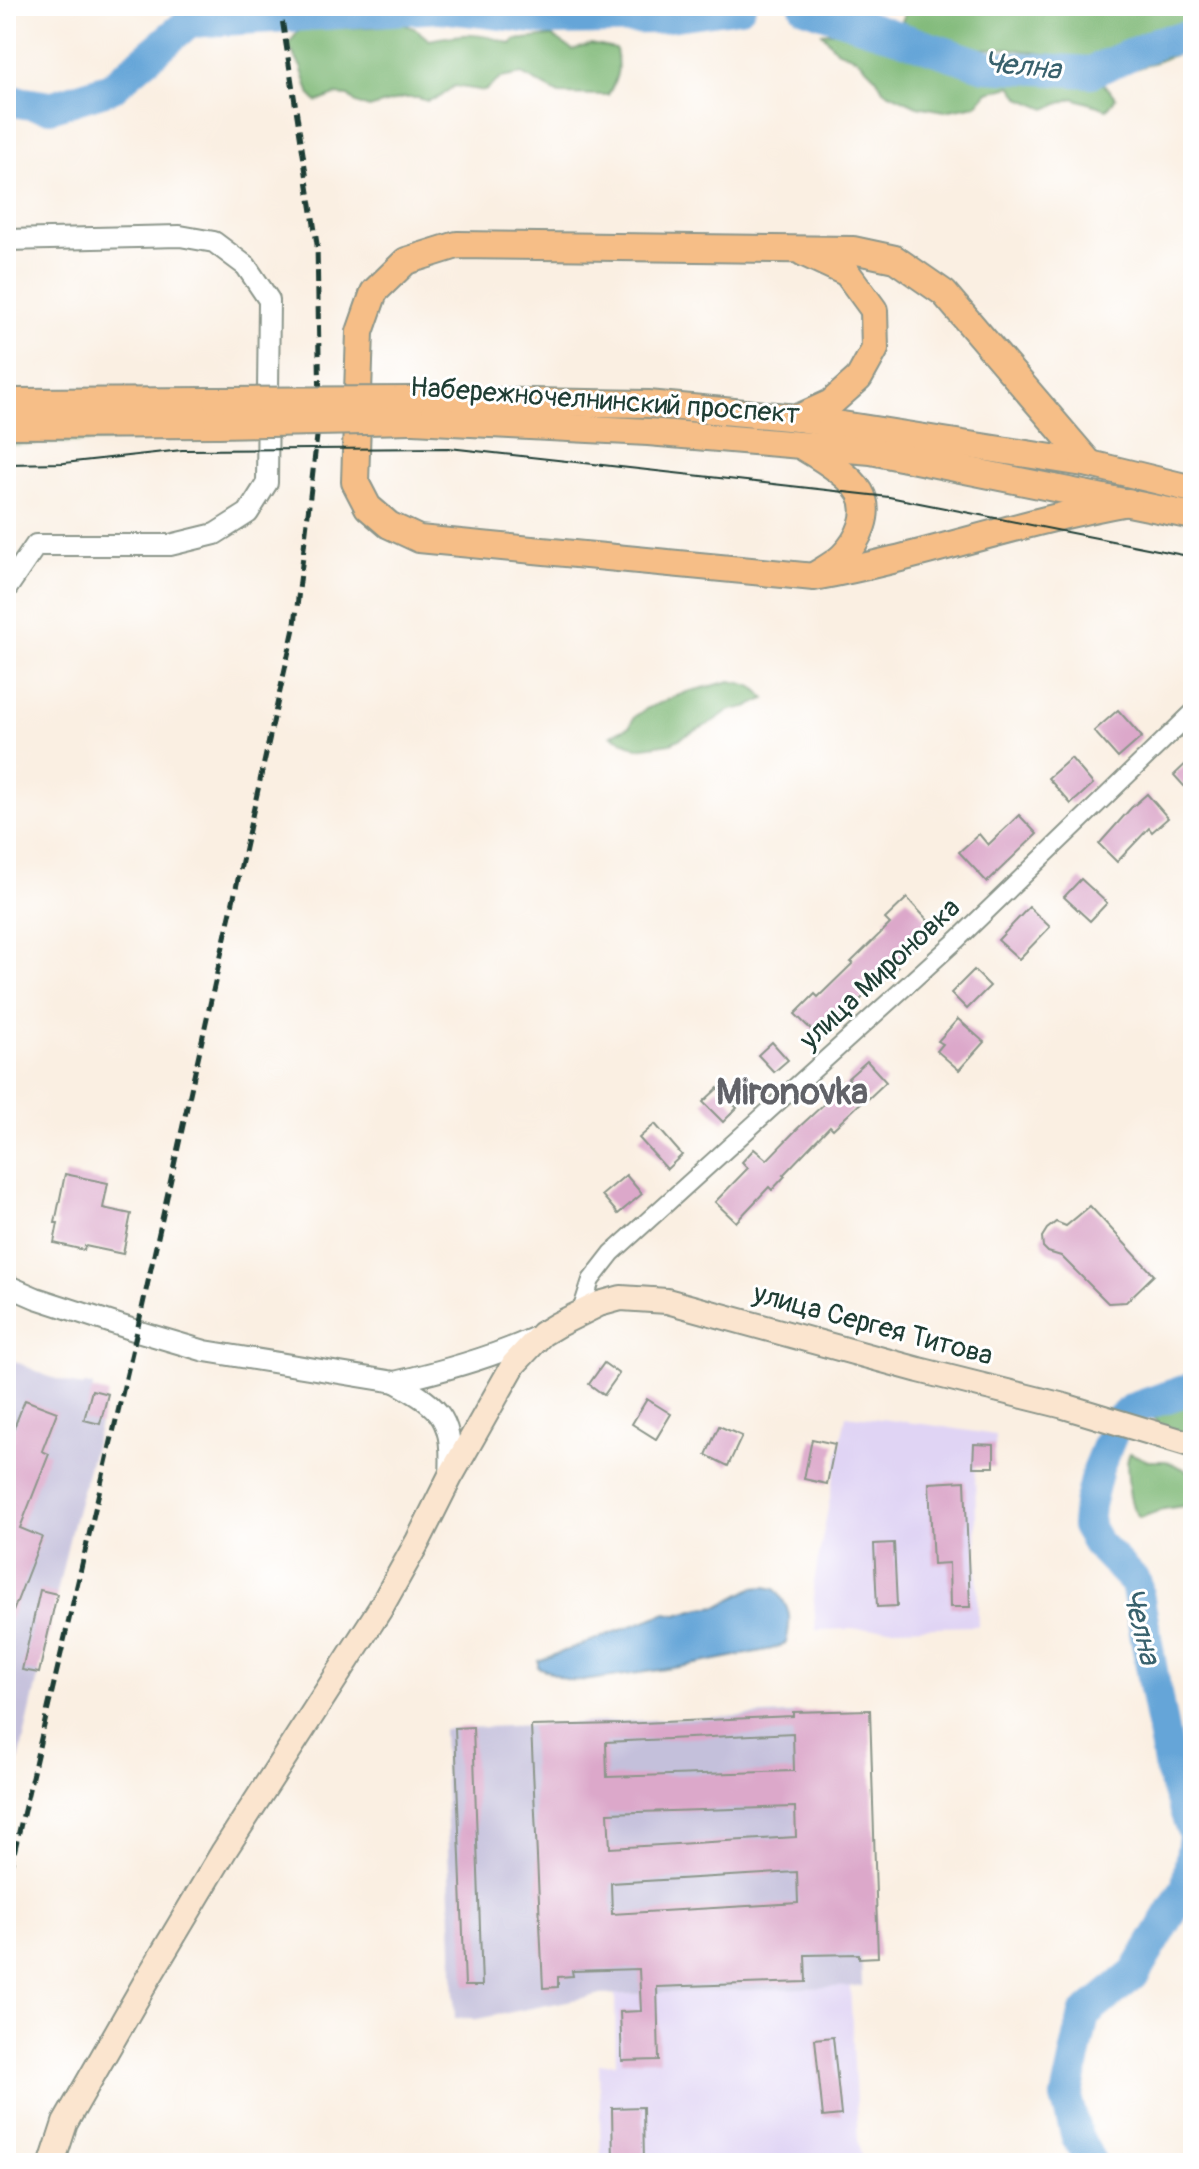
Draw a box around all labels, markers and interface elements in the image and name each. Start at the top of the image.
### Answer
water label: Челна [982,44,1065,89]
street label: Набережночелнинский проспект [409,370,801,432]
street label: улица Мироновка [792,891,968,1058]
district label: Mironovka [716,1070,868,1115]
street label: улица Сергея Титова [748,1276,997,1374]
water label: Челна [1114,1584,1169,1670]

